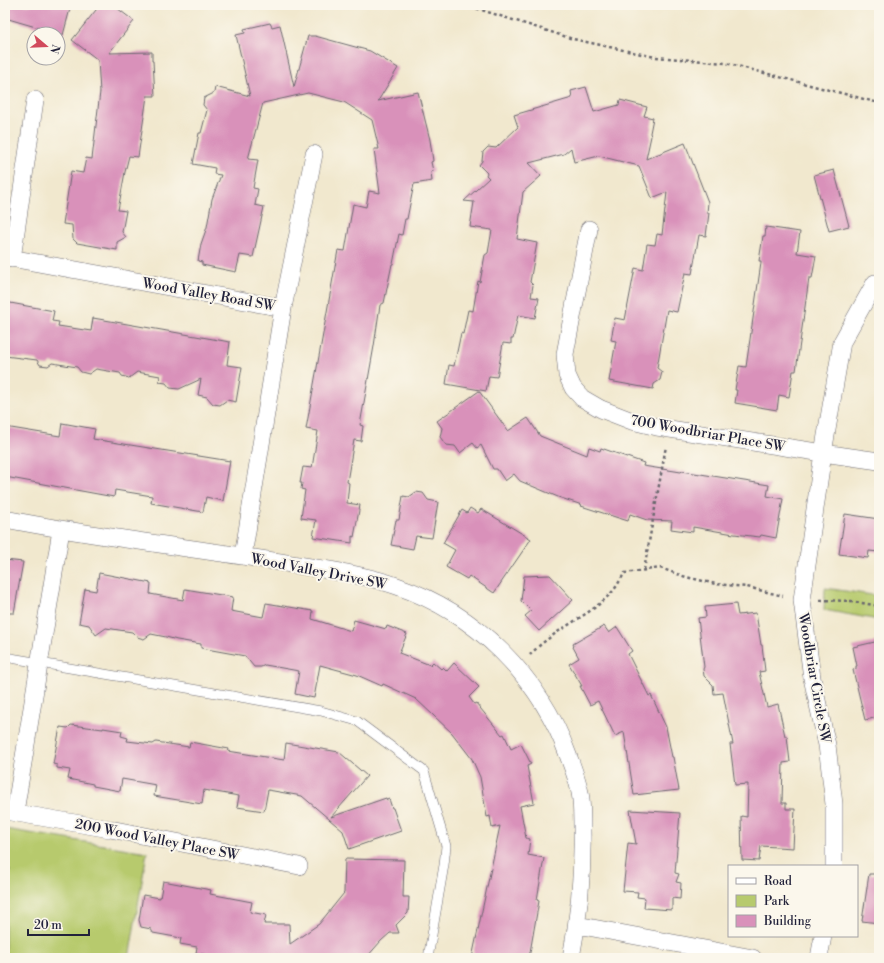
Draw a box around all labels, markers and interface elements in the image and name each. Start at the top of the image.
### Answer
north arrow [26,26,66,66]
text: N [46,43,63,56]
street label: Wood Valley Road SW [140,274,278,316]
street label: 700 Woodbriar Place SW [629,412,788,457]
street label: Wood Valley Drive SW [248,550,390,594]
street label: Woodbriar Circle SW [794,611,835,746]
street label: 200 Wood Valley Place SW [73,815,242,865]
legend [728,865,858,937]
text: Road [764,874,792,889]
text: Park [764,894,790,909]
scale bar [28,911,89,937]
text: Building [763,914,812,929]
text: 20 m [34,918,62,933]

